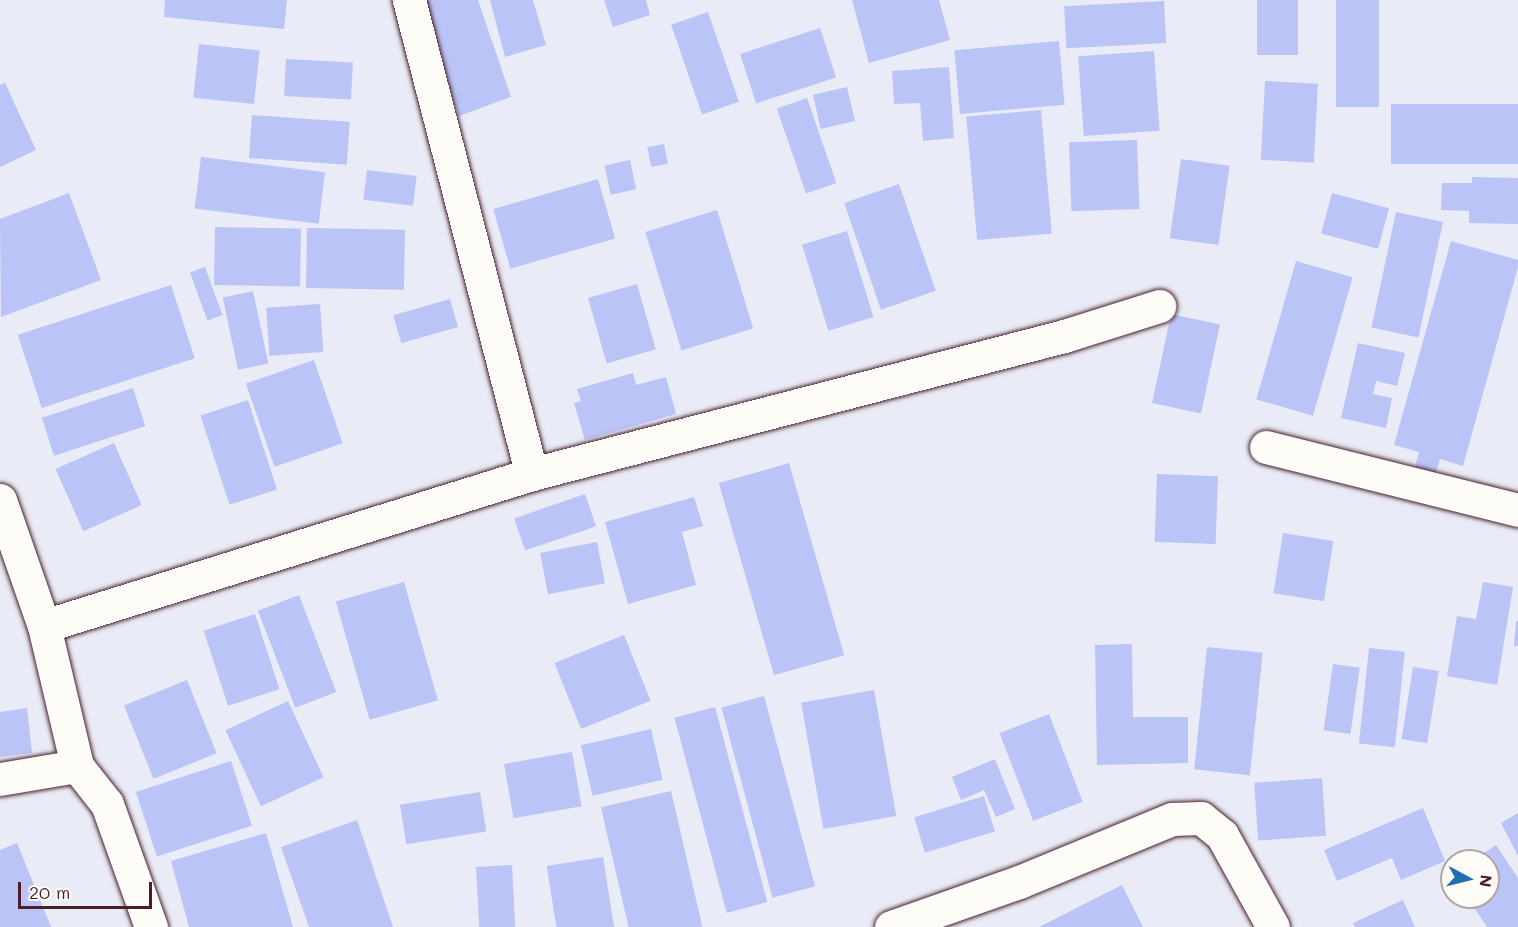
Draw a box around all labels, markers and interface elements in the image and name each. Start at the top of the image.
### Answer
north arrow [1440,849,1500,909]
scale bar [21,870,154,908]
text: N [1475,874,1498,888]
text: 20 m [29,880,70,904]

